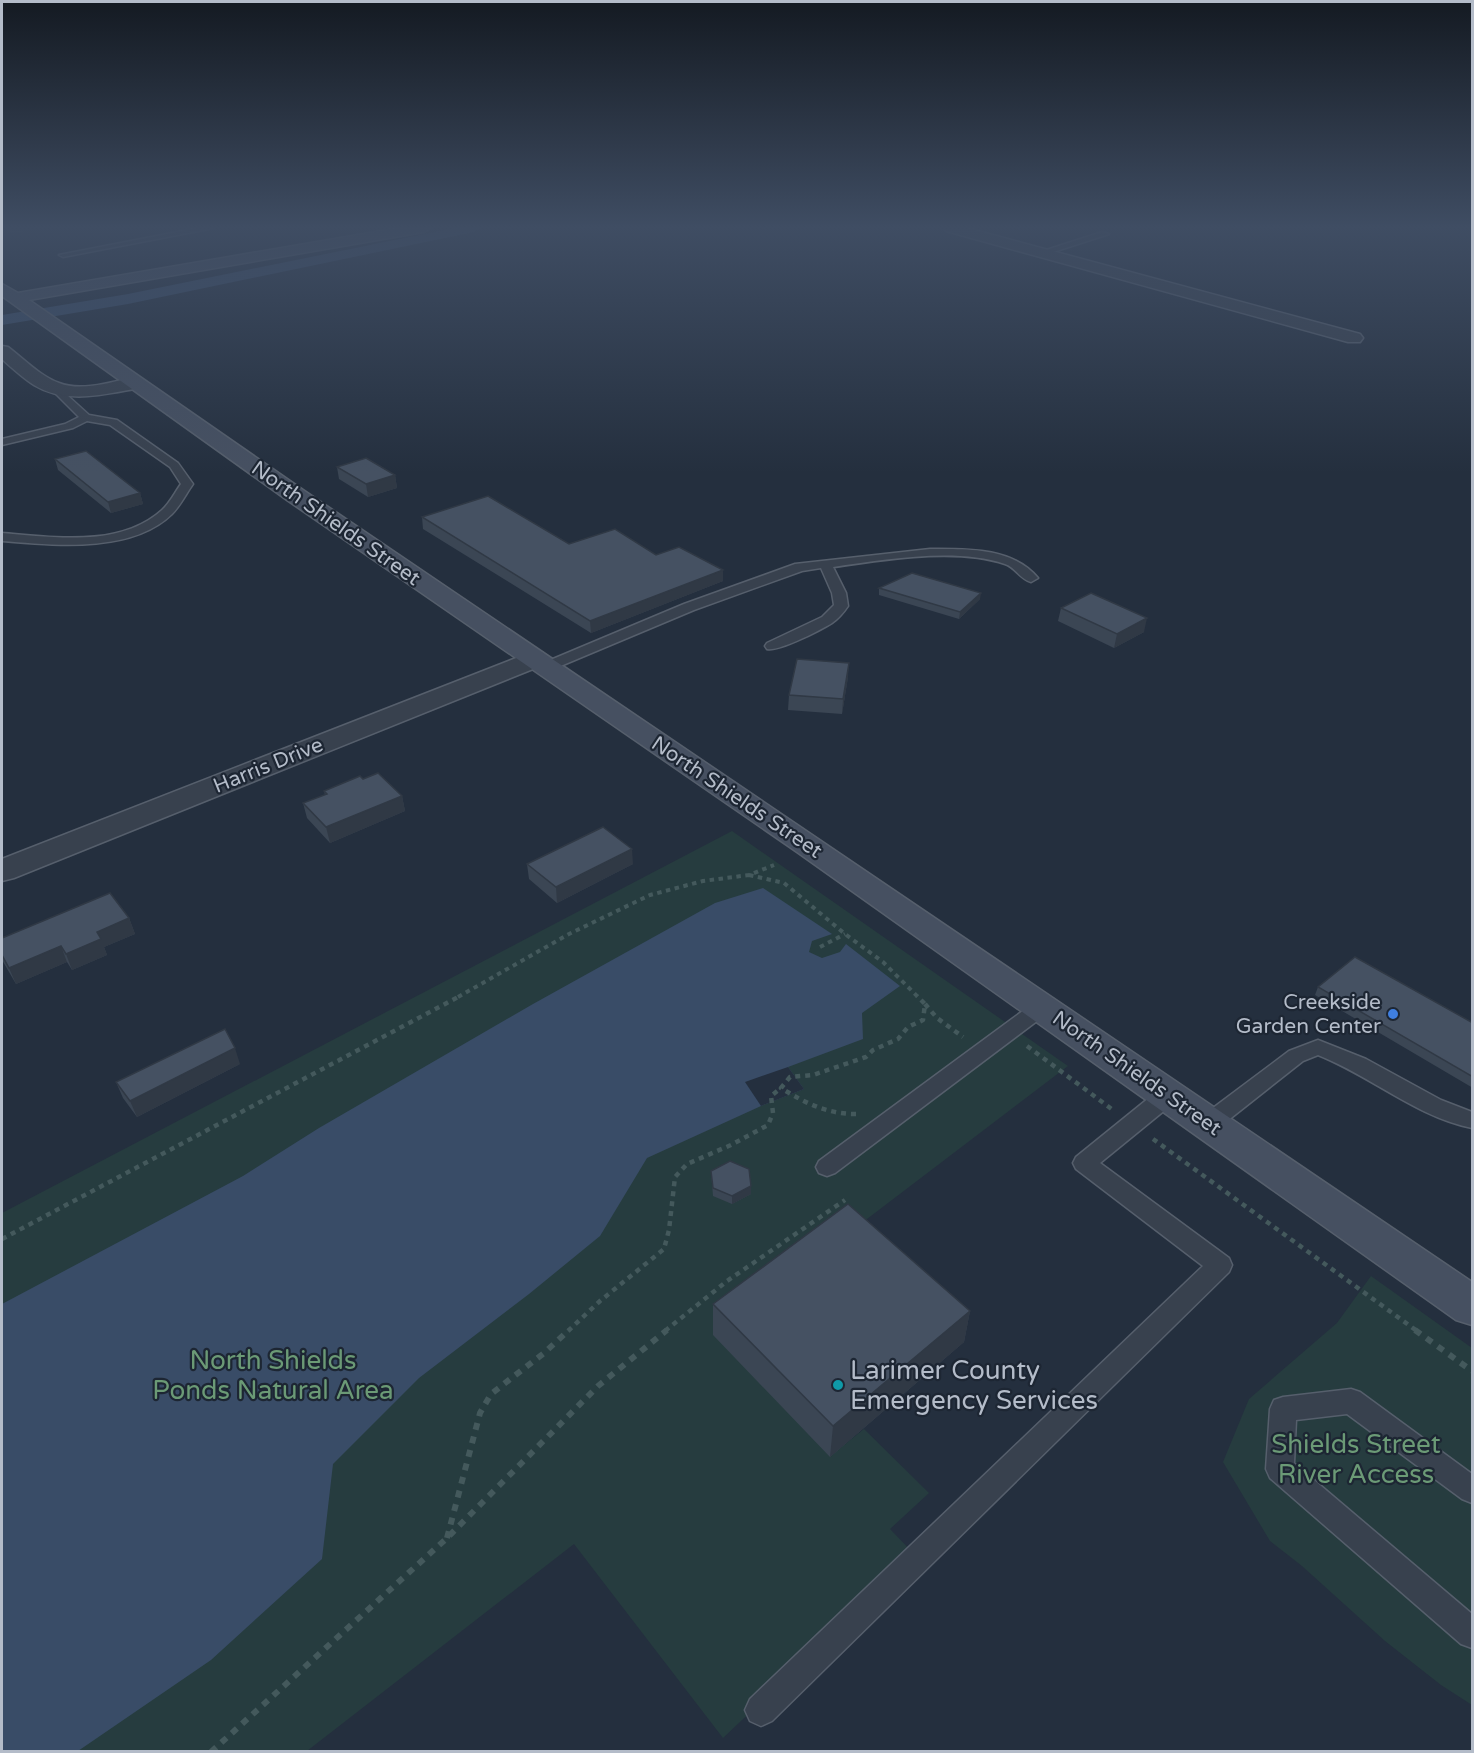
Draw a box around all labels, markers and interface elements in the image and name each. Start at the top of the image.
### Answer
street label: North Shields Street [246,456,425,591]
street label: North Shields Street [647,731,827,864]
street label: Harris Drive [210,732,327,799]
place label: Creekside Garden Center [1236,990,1381,1039]
street label: North Shields Street [1047,1006,1226,1141]
marker: Creekside Garden Center [1386,1007,1400,1021]
park label: North Shields Ponds Natural Area [152,1345,394,1406]
place label: Larimer County Emergency Services [850,1355,1098,1416]
marker: Larimer County Emergency Services [831,1378,845,1392]
park label: Shields Street River Access [1271,1429,1441,1490]

